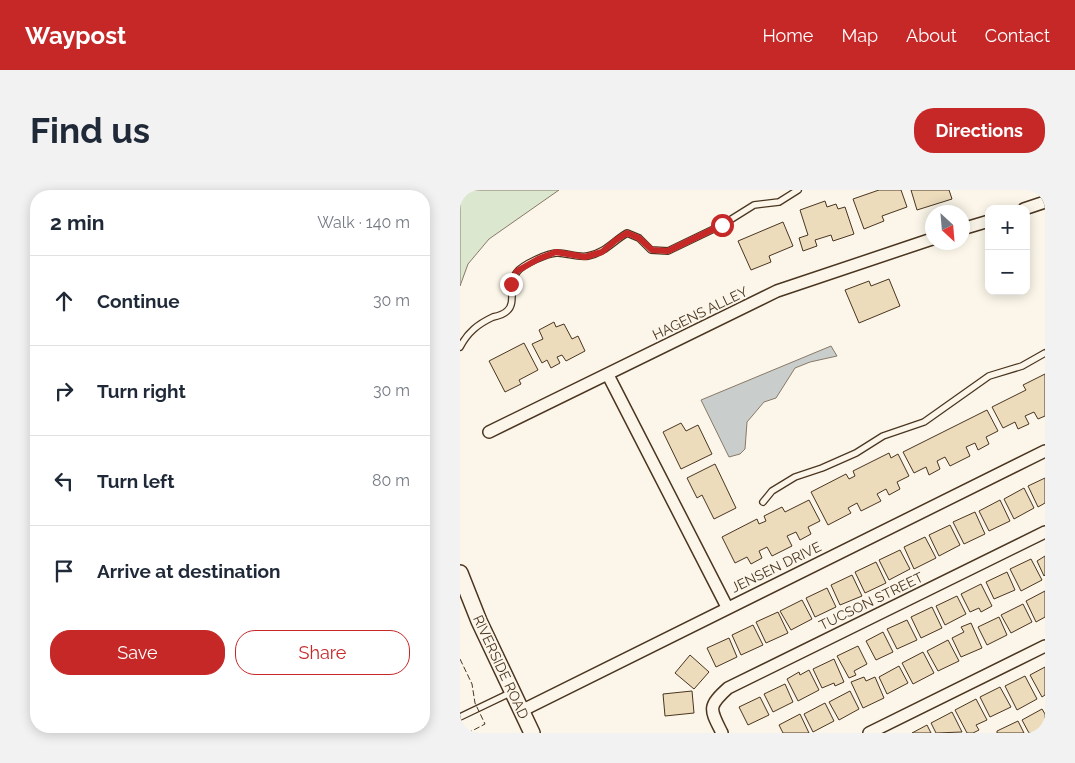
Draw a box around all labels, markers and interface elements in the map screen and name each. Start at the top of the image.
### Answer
text: Waypost [25,21,126,50]
text: Home [762,25,813,46]
text: Map [841,25,878,46]
text: About [906,25,957,46]
text: Contact [985,25,1050,46]
button: Directions [914,108,1045,153]
text: Find us [30,110,150,151]
north arrow [925,205,970,250]
map controls [985,205,1030,295]
button: + [985,205,1030,250]
text: 2 min [50,210,104,235]
text: Walk · 140 m [317,213,410,232]
route start [711,214,734,237]
button: − [985,250,1030,295]
route end [500,273,523,296]
street label: HAGENS ALLEY [650,283,750,343]
icon: ahead [50,287,78,315]
text: Continue [97,290,180,312]
text: 30 m [373,291,410,310]
icon: right [50,377,78,405]
text: Turn right [97,380,186,402]
text: 30 m [373,381,410,400]
icon: left [50,467,78,495]
text: Turn left [97,470,174,492]
text: 80 m [372,471,410,490]
street label: JENSEN DRIVE [728,538,824,596]
icon: arrive [50,557,78,585]
text: Arrive at destination [97,560,281,582]
street label: TUCSON STREET [816,569,926,633]
street label: RIVERSIDE ROAD [470,613,532,721]
button: Save [50,630,225,675]
button: Share [235,630,410,675]

